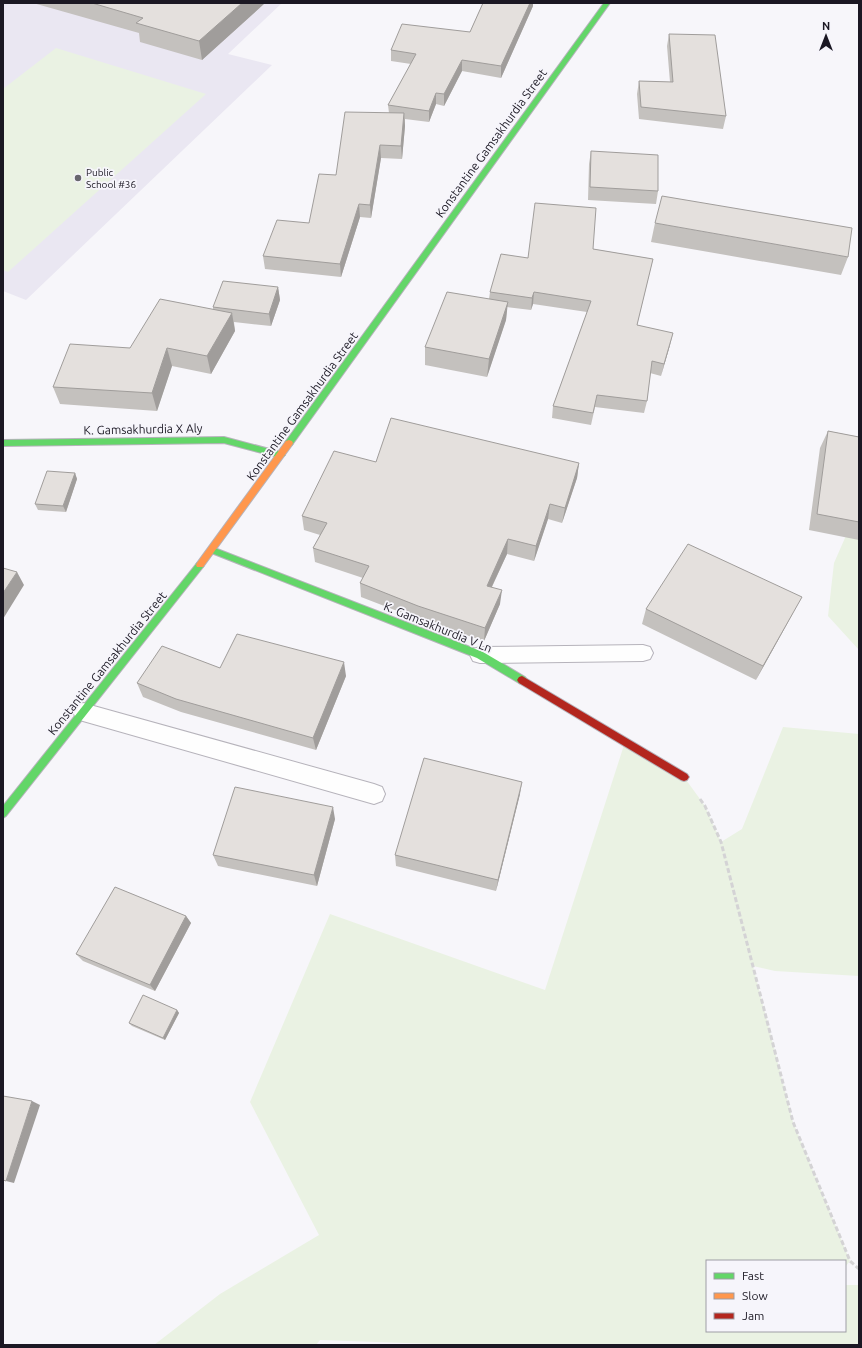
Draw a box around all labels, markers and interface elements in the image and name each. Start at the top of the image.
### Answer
north arrow [806,16,846,56]
text: N [822,20,830,32]
street label: Konstantine Gamsakhurdia Street [433,66,549,220]
place label: Public School #36 [86,167,136,190]
marker: Public School #36 [73,173,83,183]
street label: Konstantine Gamsakhurdia Street [244,329,360,483]
street label: K. Gamsakhurdia X Aly [83,421,203,437]
street label: Konstantine Gamsakhurdia Street [45,589,169,737]
street label: K. Gamsakhurdia V Ln [382,599,494,655]
legend [706,1260,846,1332]
text: Fast [742,1269,764,1282]
text: Slow [742,1289,768,1302]
text: Jam [742,1309,764,1322]

